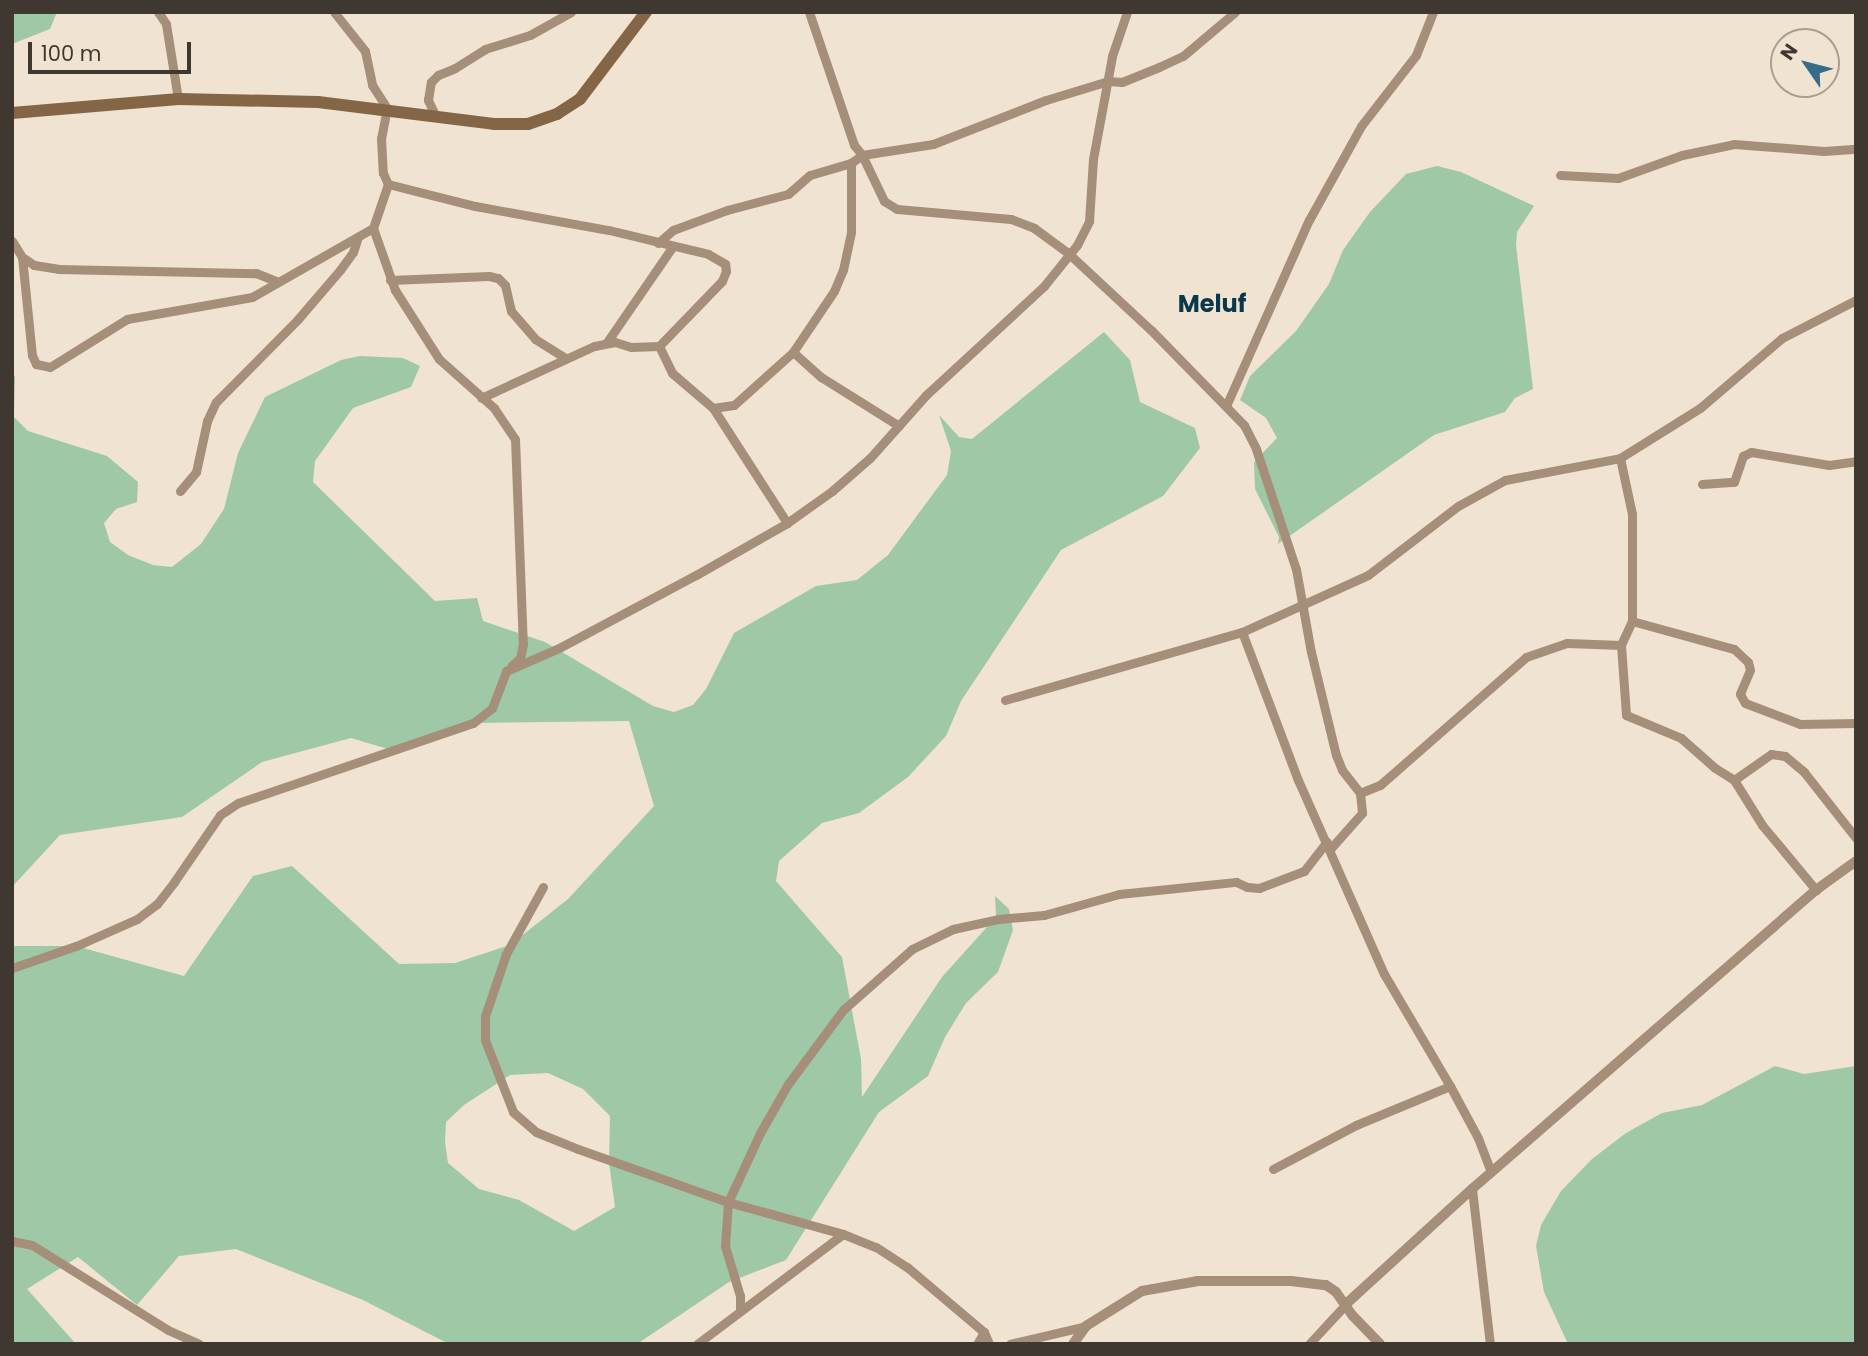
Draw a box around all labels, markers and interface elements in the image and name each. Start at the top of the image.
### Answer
scale bar [32,28,194,72]
north arrow [1770,28,1840,98]
text: N [1774,38,1804,65]
text: 100 m [41,39,101,68]
district label: Meluf [1178,290,1246,318]

